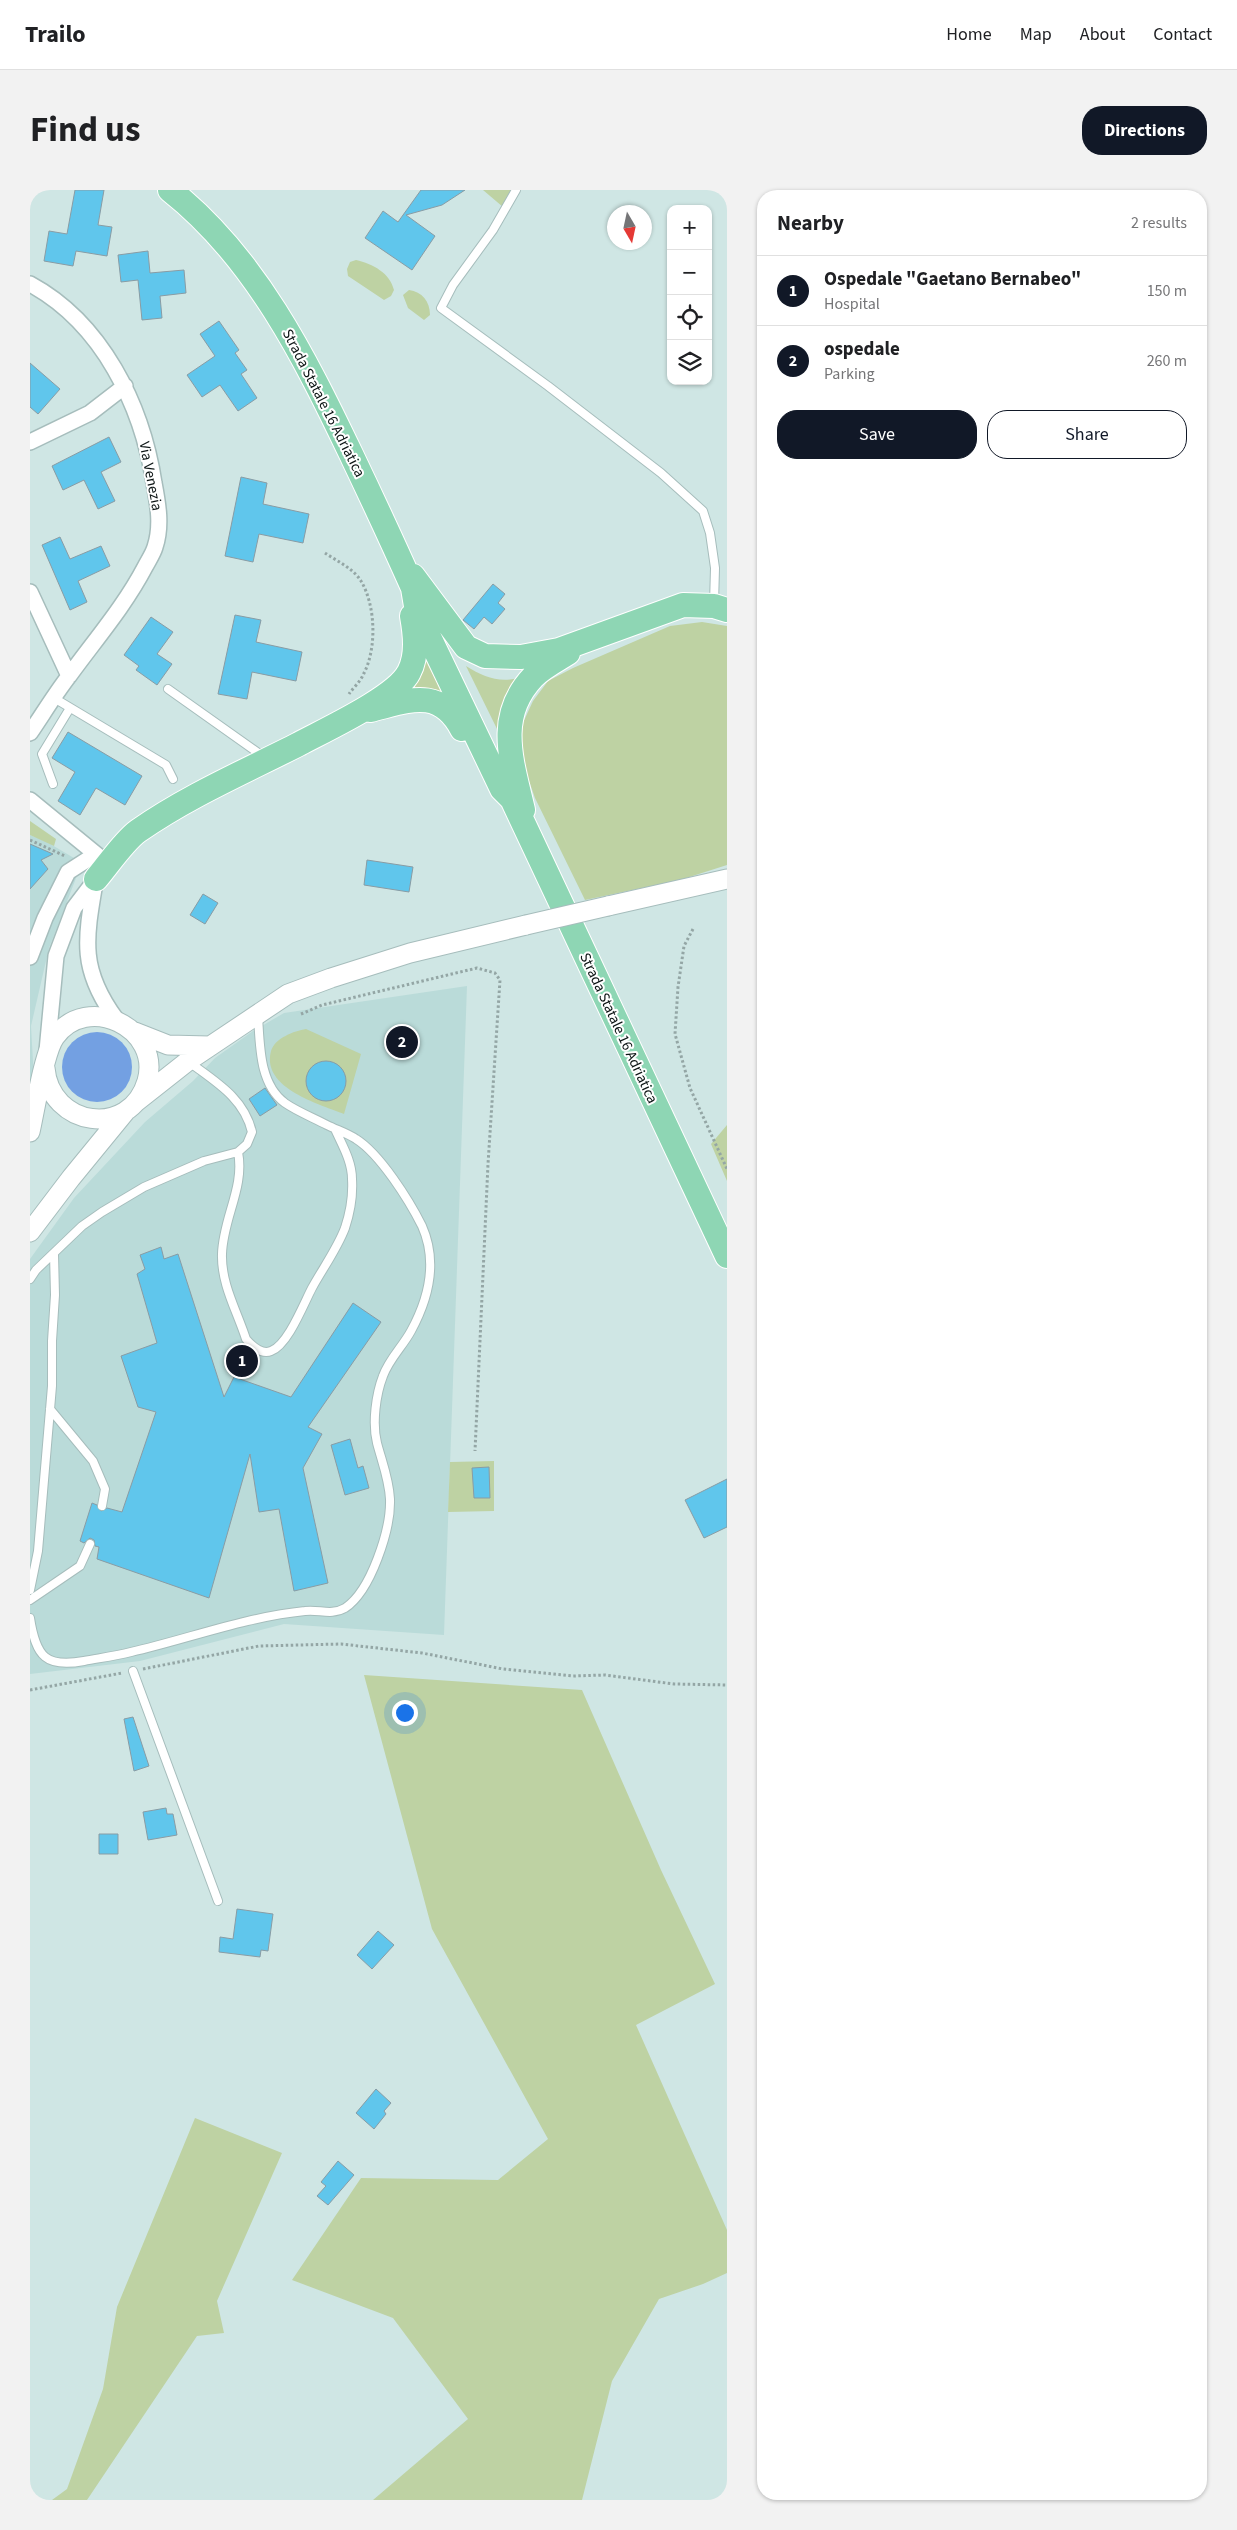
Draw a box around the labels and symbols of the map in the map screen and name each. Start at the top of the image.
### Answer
north arrow [607,205,652,250]
street label: Strada Statale 16 Adriatica [277,325,370,481]
street label: Via Venezia [134,440,168,513]
street label: Strada Statale 16 Adriatica [574,949,663,1107]
pin: 2 [386,1023,418,1061]
pin: 1 [226,1342,258,1380]
your location [392,1700,418,1726]

